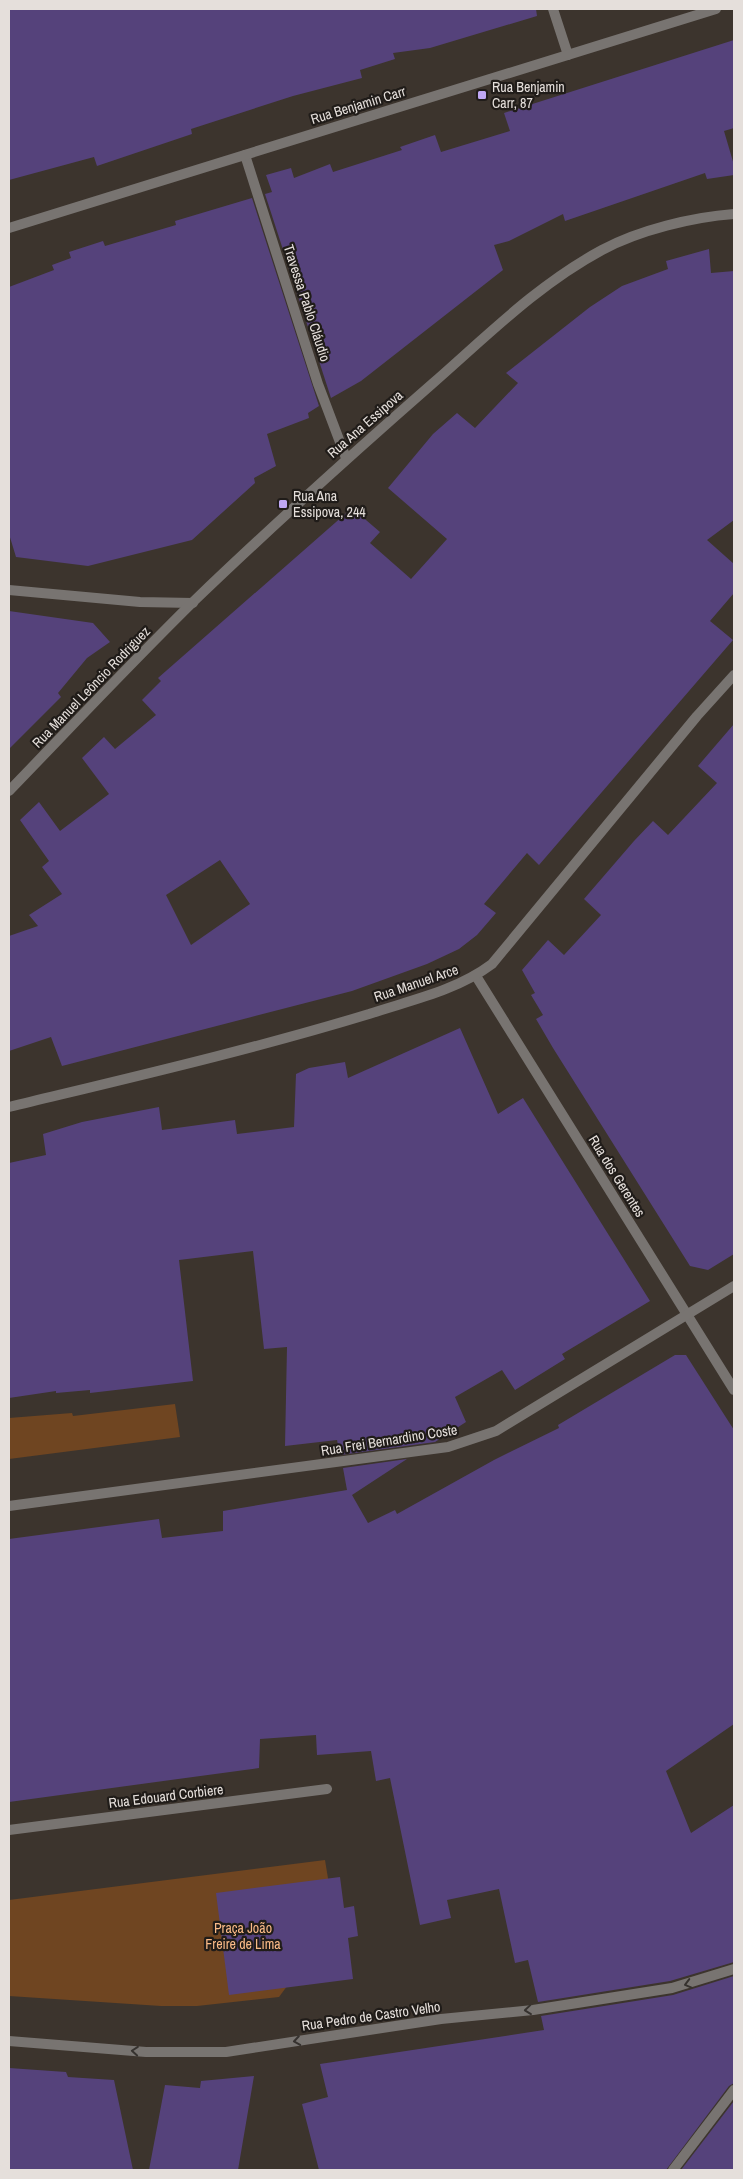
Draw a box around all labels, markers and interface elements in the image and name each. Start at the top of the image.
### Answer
place label: Rua Benjamin Carr, 87 [492,78,565,112]
street label: Rua Benjamin Carr [308,82,408,128]
marker: Rua Benjamin Carr, 87 [476,89,488,101]
street label: Travessa Pablo Cláudio [280,242,334,364]
street label: Rua Ana Essipova [323,386,407,462]
place label: Rua Ana Essipova, 244 [293,487,366,521]
marker: Rua Ana Essipova, 244 [277,498,289,510]
street label: Rua Manuel Leôncio Rodriguez [28,622,154,752]
street label: Rua Manuel Arce [371,960,461,1006]
street label: Rua dos Gerentes [585,1132,649,1220]
street label: Rua Frei Bernardino Coste [320,1420,458,1460]
street label: Rua Edouard Corbiere [108,1780,224,1812]
park label: Praça João Freire de Lima [205,1919,281,1953]
one-way arrow [684,1978,692,1988]
street label: Rua Pedro de Castro Velho [301,1997,441,2035]
one-way arrow [523,2004,531,2015]
one-way arrow [293,2035,301,2046]
one-way arrow [131,2045,139,2056]

